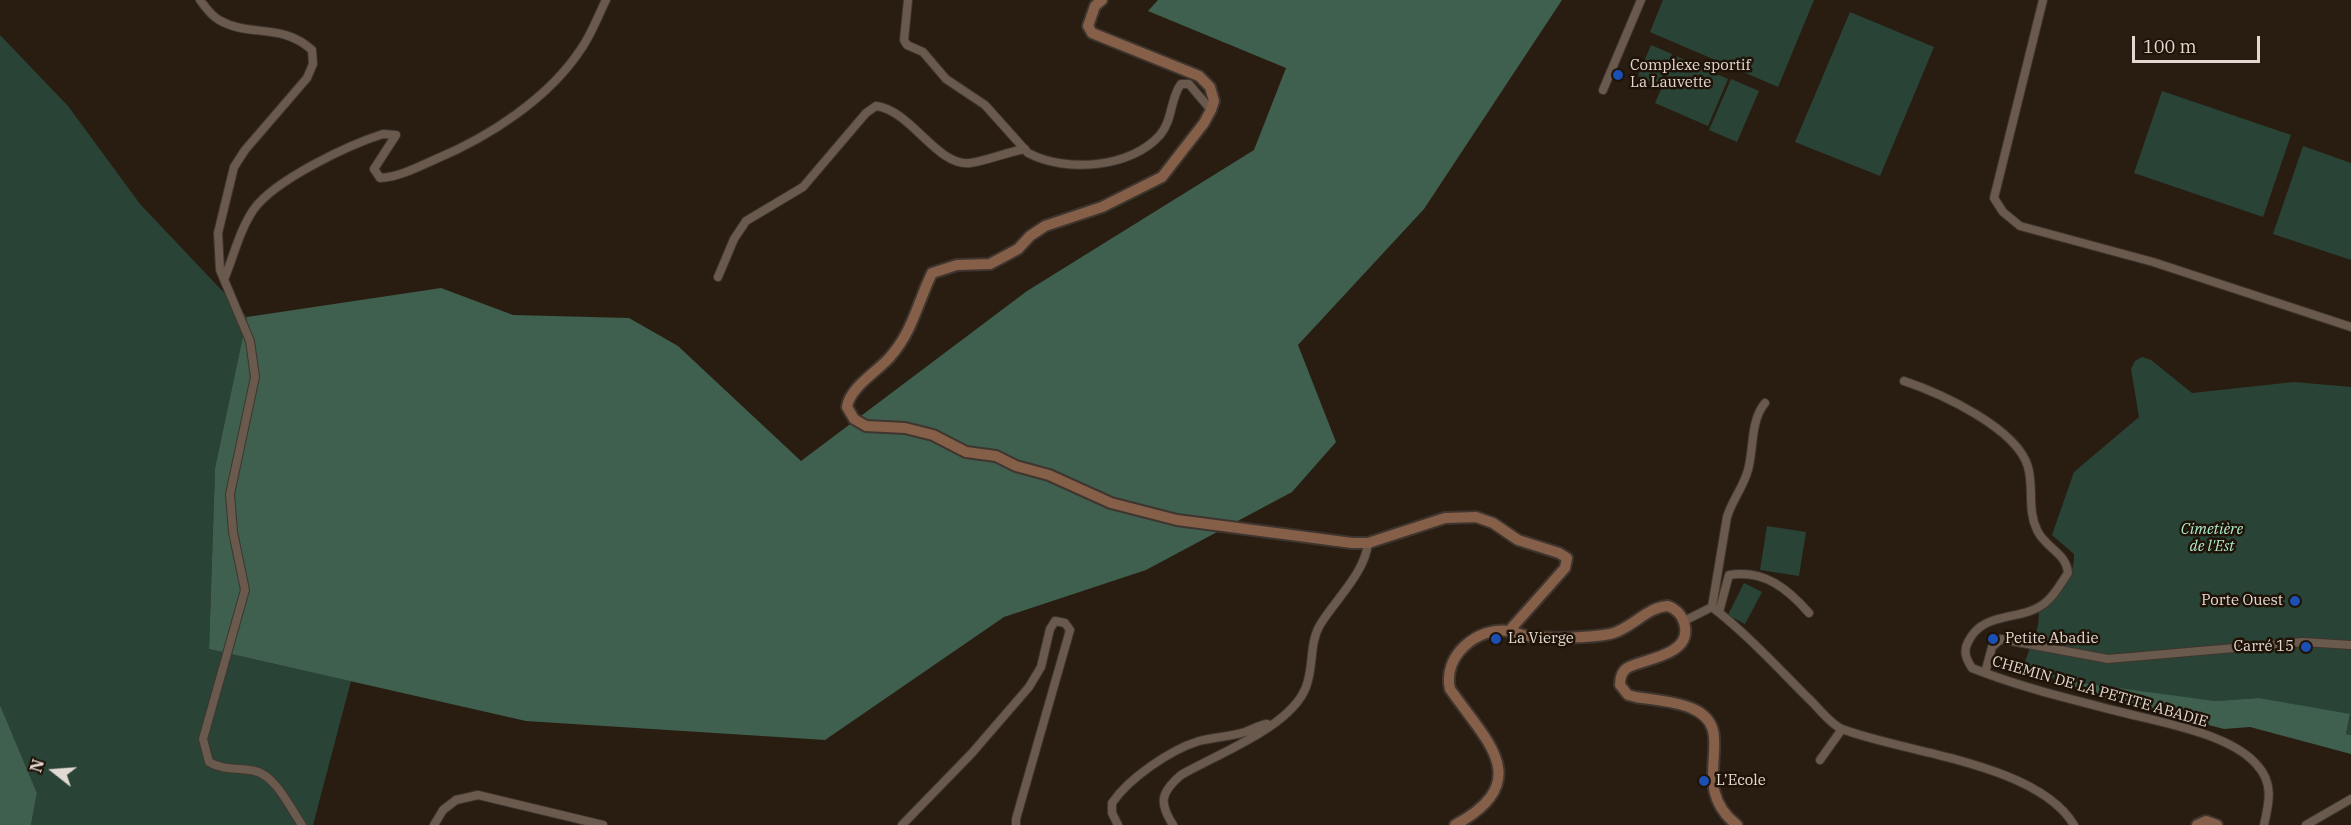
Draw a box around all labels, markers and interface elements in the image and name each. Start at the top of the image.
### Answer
scale bar [2135,24,2262,62]
text: 100 m [2143,35,2197,58]
place label: Complexe sportif La Lauvette [1630,57,1751,92]
marker: Complexe sportif La Lauvette [1611,68,1625,82]
park label: Cimetière de l'Est [2181,521,2243,556]
place label: Porte Ouest [2201,592,2283,610]
marker: Porte Ouest [2288,594,2302,608]
place label: La Vierge [1508,630,1574,648]
place label: Petite Abadie [2005,630,2098,648]
marker: La Vierge [1489,632,1503,646]
marker: Petite Abadie [1986,632,2000,646]
place label: Carré 15 [2233,638,2294,656]
marker: Carré 15 [2299,640,2313,654]
street label: CHEMIN DE LA PETITE ABADIE [1990,653,2210,731]
north arrow [24,741,84,801]
text: N [25,757,48,775]
place label: L’Ecole [1716,772,1766,790]
marker: L’Ecole [1697,774,1711,788]

